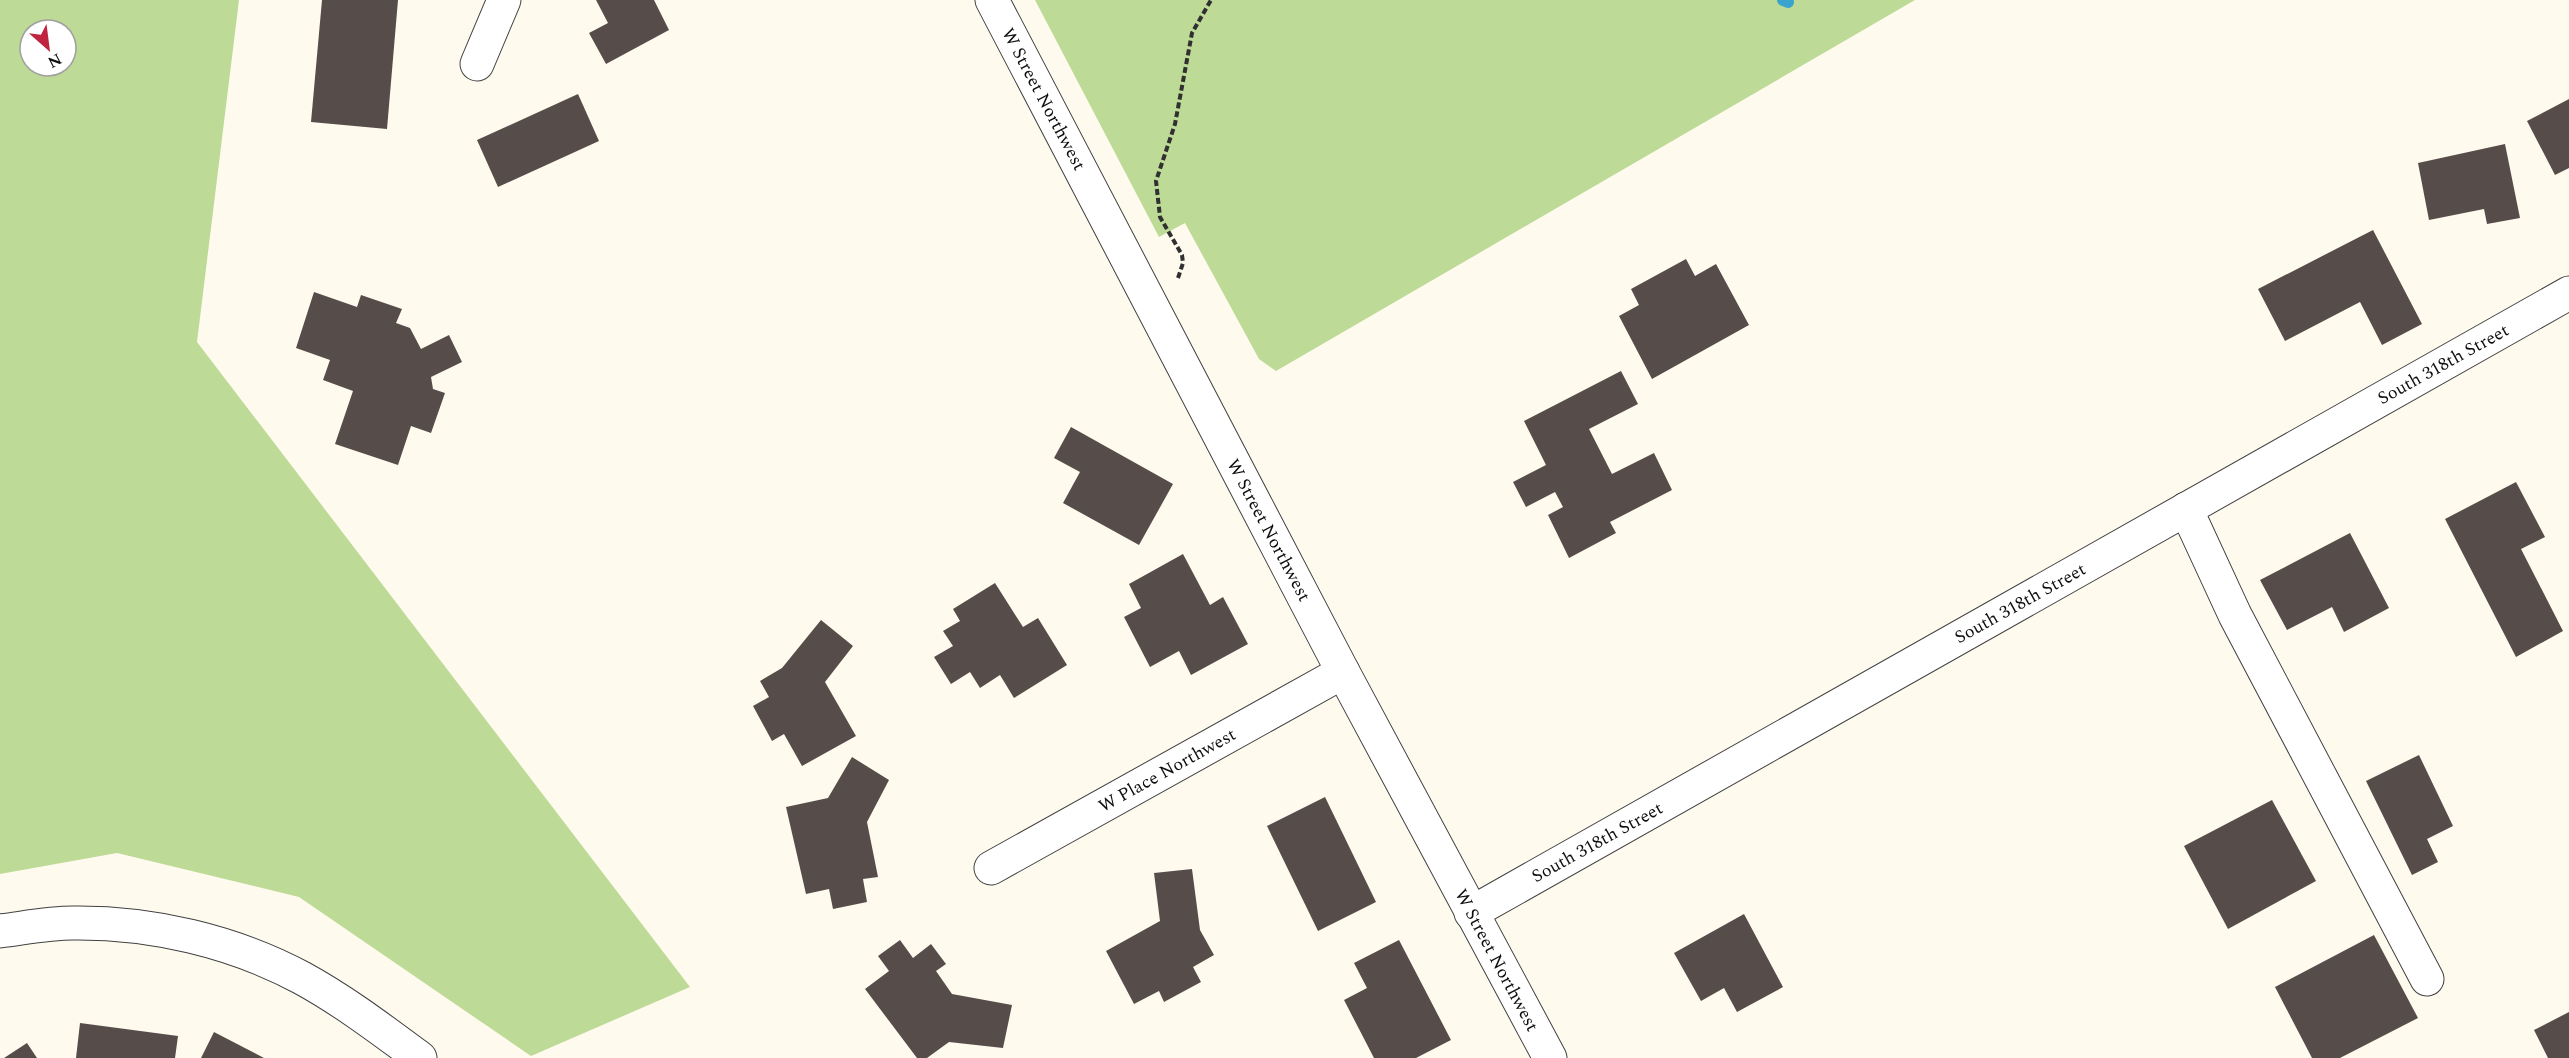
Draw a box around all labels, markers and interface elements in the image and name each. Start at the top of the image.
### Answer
north arrow [18,18,78,78]
street label: W Street Northwest [995,23,1093,175]
text: N [43,47,66,74]
street label: South 318th Street [2373,317,2514,412]
street label: W Street Northwest [1220,454,1318,606]
street label: South 318th Street [1950,556,2091,651]
street label: W Place Northwest [1093,721,1241,820]
street label: South 318th Street [1527,795,1668,890]
street label: W Street Northwest [1448,884,1546,1036]

